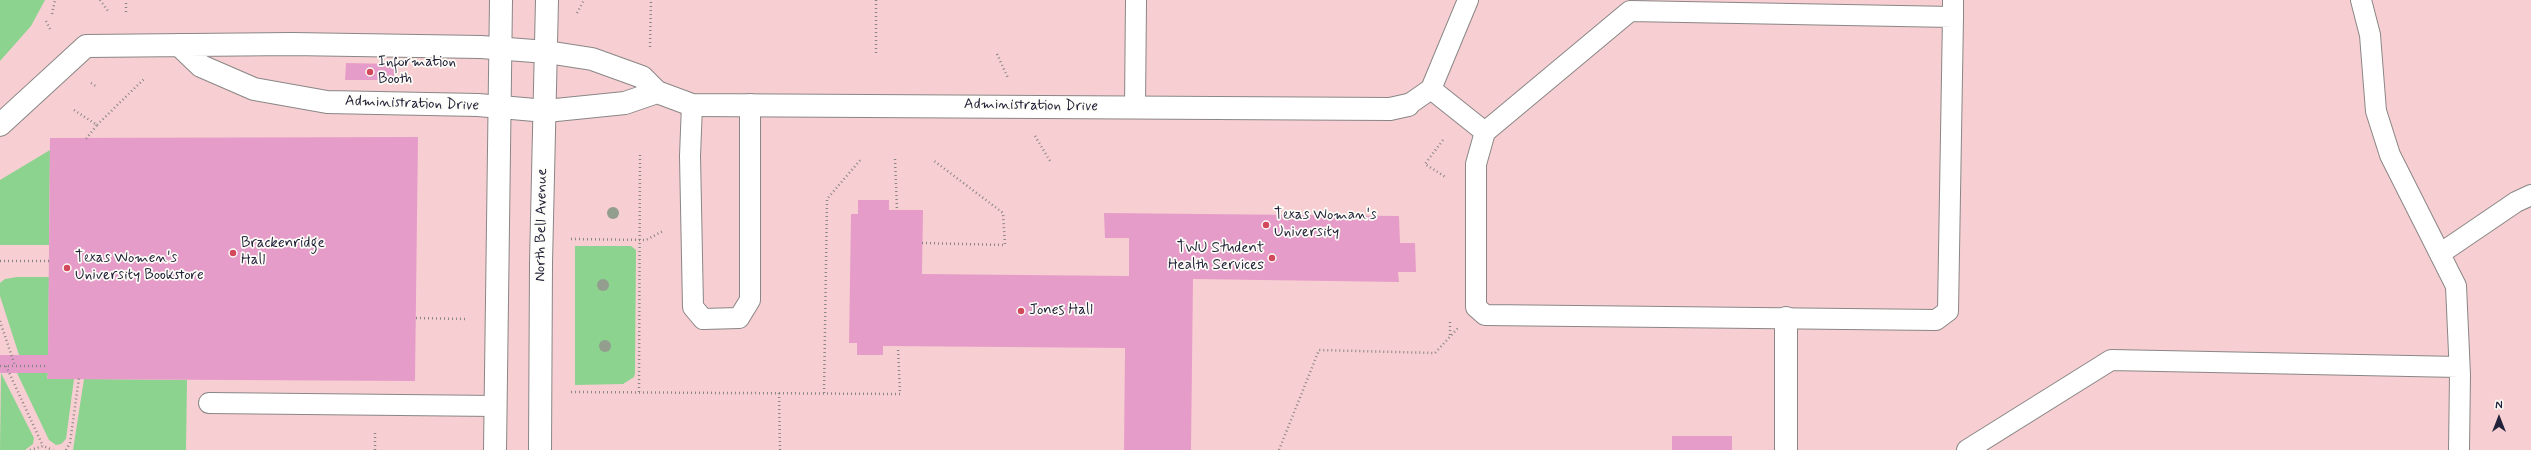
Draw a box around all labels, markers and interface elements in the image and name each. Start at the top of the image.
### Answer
place label: Information Booth [378,54,456,89]
marker: Information Booth [365,67,375,77]
street label: Administration Drive [345,93,479,115]
street label: Administration Drive [964,96,1098,116]
street label: North Bell Avenue [532,168,552,282]
place label: Texas Woman's University [1274,207,1377,242]
marker: Texas Woman's University [1261,220,1271,230]
place label: Brackenridge Hall [241,235,325,270]
place label: TWU Student Health Services [1168,240,1264,275]
marker: Brackenridge Hall [228,248,238,258]
place label: Texas Women's University Bookstore [75,250,204,285]
marker: TWU Student Health Services [1267,253,1277,263]
marker: Texas Women's University Bookstore [62,263,72,273]
place label: Jones Hall [1029,302,1093,320]
marker: Jones Hall [1016,306,1026,316]
north arrow [2479,398,2519,438]
text: N [2495,399,2503,413]

